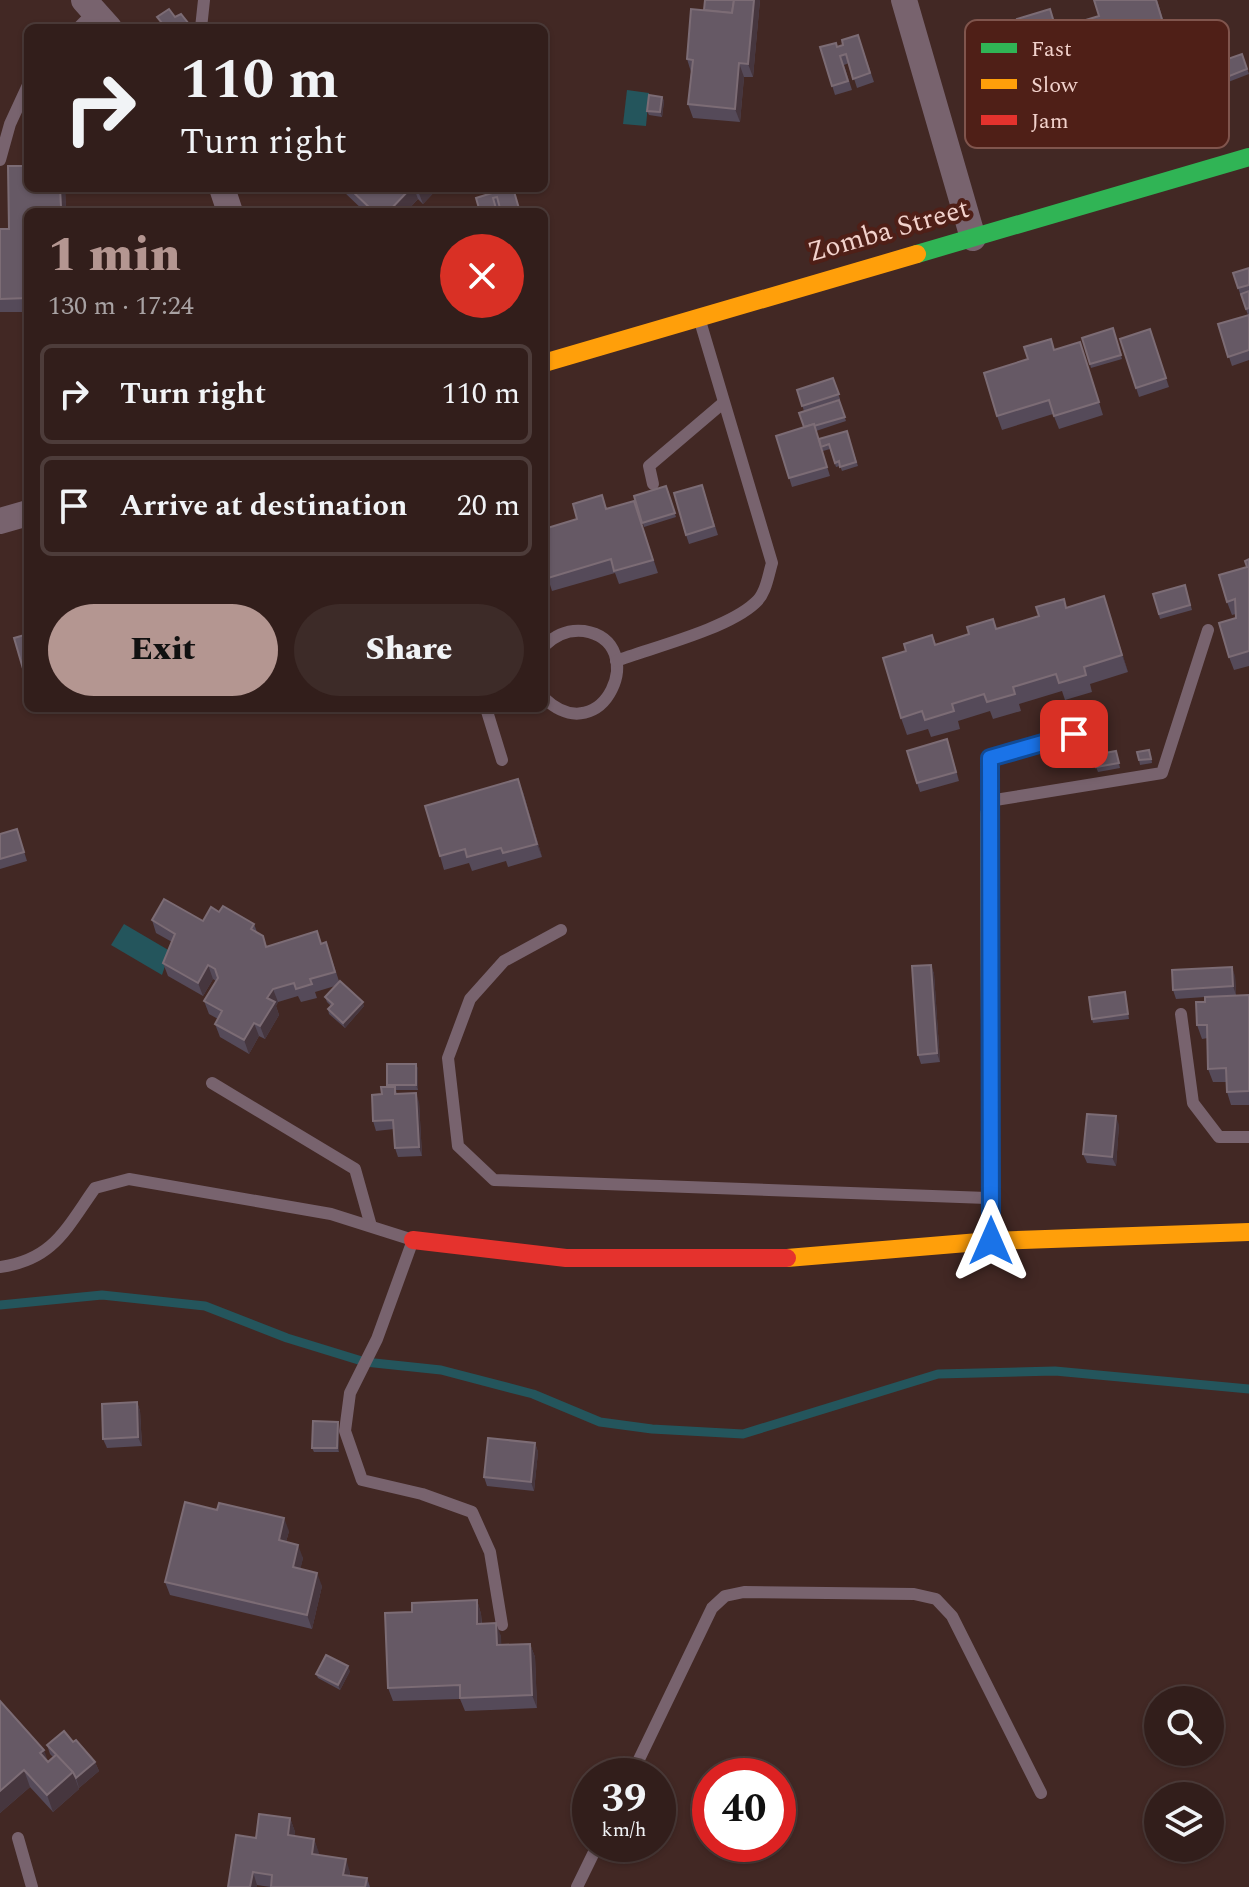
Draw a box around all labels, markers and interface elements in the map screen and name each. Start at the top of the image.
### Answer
legend [965,20,1229,148]
text: Fast [1031,33,1072,66]
text: 110 m [180,38,339,123]
icon: right [48,56,152,160]
text: Slow [1031,69,1079,102]
text: Jam [1031,105,1069,138]
text: Turn right [180,115,347,170]
street label: Zomba Street [802,187,974,274]
text: 1 min [48,219,181,292]
button: close [440,234,524,318]
text: 130 m · 17:24 [48,286,194,326]
text: Turn right [120,371,266,417]
text: 110 m [442,371,520,417]
icon: right [52,372,96,416]
text: Arrive at destination [120,483,407,529]
text: 20 m [457,483,520,529]
icon: arrive [52,484,96,528]
button: Exit [48,604,278,696]
button: Share [294,604,524,696]
pin [1040,700,1108,768]
icon: arrive [1052,712,1096,756]
position arrow [949,1199,1033,1283]
map controls [1144,1686,1224,1862]
button: search [1144,1686,1224,1766]
speed limit sign: 40 [692,1758,796,1862]
text: 39 [602,1769,646,1830]
button: layers [1144,1782,1224,1862]
text: km/h [602,1815,647,1845]

